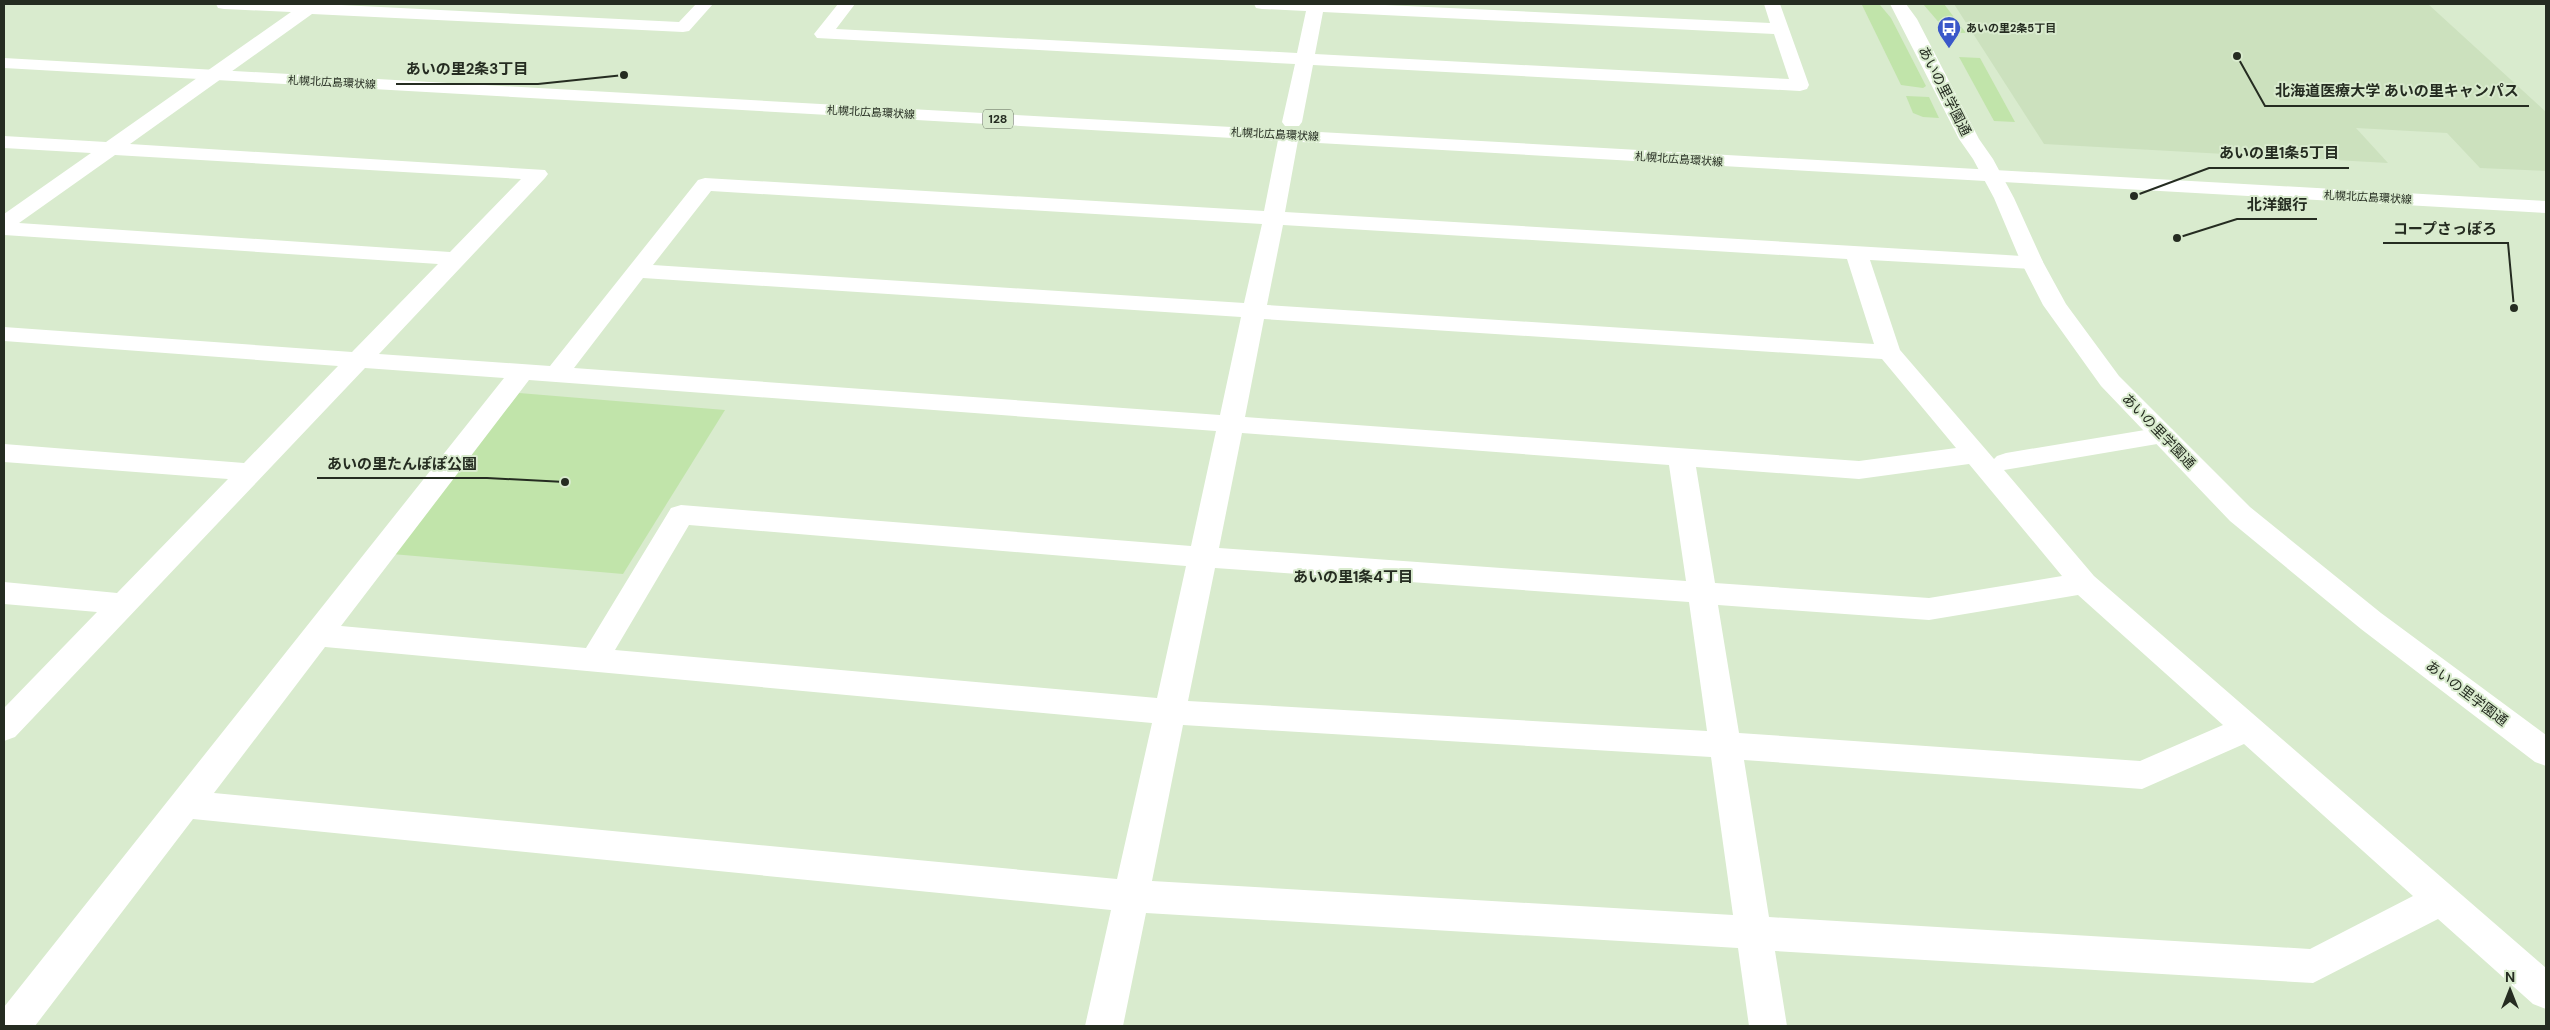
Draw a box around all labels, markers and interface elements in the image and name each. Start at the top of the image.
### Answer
bus stop icon: あいの里2条5丁目 [1936,15,1962,49]
place label: あいの里2条5丁目 [1966,21,2056,35]
street label: あいの里学園通 [1915,43,1975,139]
callout: あいの里2条3丁目 [396,54,538,84]
text: あいの里2条3丁目 [406,59,528,79]
street label: 札幌北広島環状線 [288,73,376,91]
callout: 北海道医療大学 あいの里キャンパス [2265,76,2529,106]
text: 北海道医療大学 あいの里キャンパス [2275,81,2519,101]
street label: 札幌北広島環状線 [827,103,915,121]
road number: 128 [983,110,1013,128]
street label: 札幌北広島環状線 [1231,125,1319,143]
callout: あいの里1条5丁目 [2209,138,2349,168]
text: あいの里1条5丁目 [2219,143,2339,163]
street label: 札幌北広島環状線 [1635,149,1723,169]
street label: 札幌北広島環状線 [2324,188,2412,206]
callout: 北洋銀行 [2237,189,2317,219]
text: 北洋銀行 [2247,195,2307,215]
callout: コープさっぽろ [2383,213,2508,243]
text: コープさっぽろ [2393,219,2497,239]
street label: あいの里学園通 [2118,390,2200,472]
callout: あいの里たんぽぽ公園 [317,448,487,478]
text: あいの里たんぽぽ公園 [327,454,477,474]
district label: あいの里1条4丁目 [1293,567,1413,587]
street label: あいの里学園通 [2422,656,2512,730]
north arrow [2485,965,2535,1015]
text: N [2505,968,2515,986]

